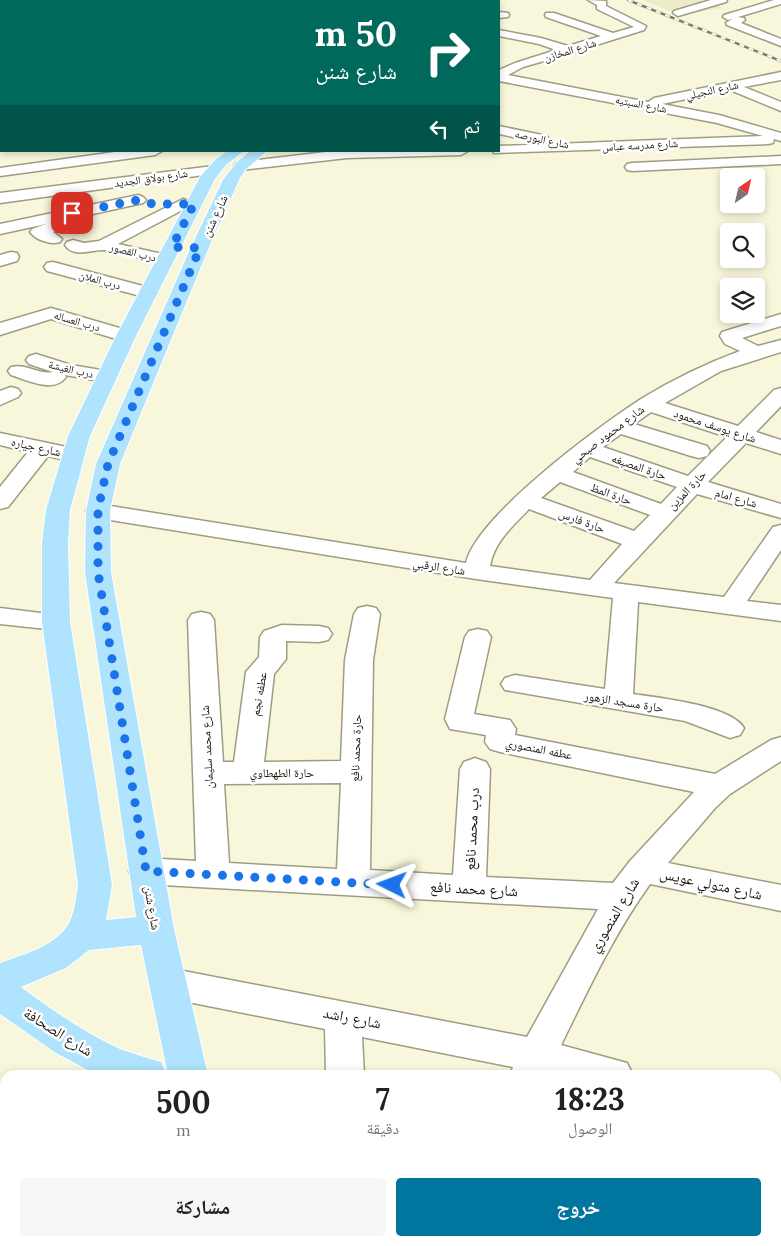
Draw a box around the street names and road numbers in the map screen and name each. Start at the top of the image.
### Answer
street label: شارع المخازن [542,35,598,65]
street label: شارع النجيلي [684,78,740,104]
street label: شارع السبتيه [614,92,668,116]
street label: شارع البورصه [514,126,570,152]
street label: شارع مدرسه عباس [602,136,678,154]
street label: شارع بولاق الجديد [113,166,189,190]
street label: شارع شنن [198,192,232,239]
street label: درب القصور [107,239,158,265]
street label: درب الملان [77,267,123,293]
street label: درب العساله [52,308,102,334]
street label: درب الغيشة [47,357,95,381]
street label: شارع محمود صبحي [568,401,649,468]
street label: شارع يوسف محمود [672,405,758,447]
street label: شارع جياره [10,434,62,460]
street label: حارة المصبغه [610,450,669,483]
street label: حارة المزين [664,466,710,513]
street label: حارة المظ [588,479,634,508]
street label: شارع امام [713,484,759,512]
street label: حارة فارس [557,505,608,536]
street label: شارع الرقبي [411,555,467,581]
street label: عطفه نجم [247,671,271,717]
street label: حارة مسجد الزهور [582,688,665,715]
street label: شارع محمد سليمان [197,705,217,789]
street label: حارة محمد نافع [347,714,364,782]
street label: عطفه المنصوري [504,735,574,765]
street label: حارة الطهطاوي [250,765,315,783]
street label: درب محمد نافع [460,787,484,871]
street label: شارع متولي عويس [658,863,764,906]
street label: شارع المنصوري [584,874,646,957]
street label: شارع محمد نافع [430,877,519,901]
street label: شارع شنن [140,885,164,931]
street label: شارع الصحافة [20,1003,96,1061]
street label: شارع راشد [321,1003,383,1033]

